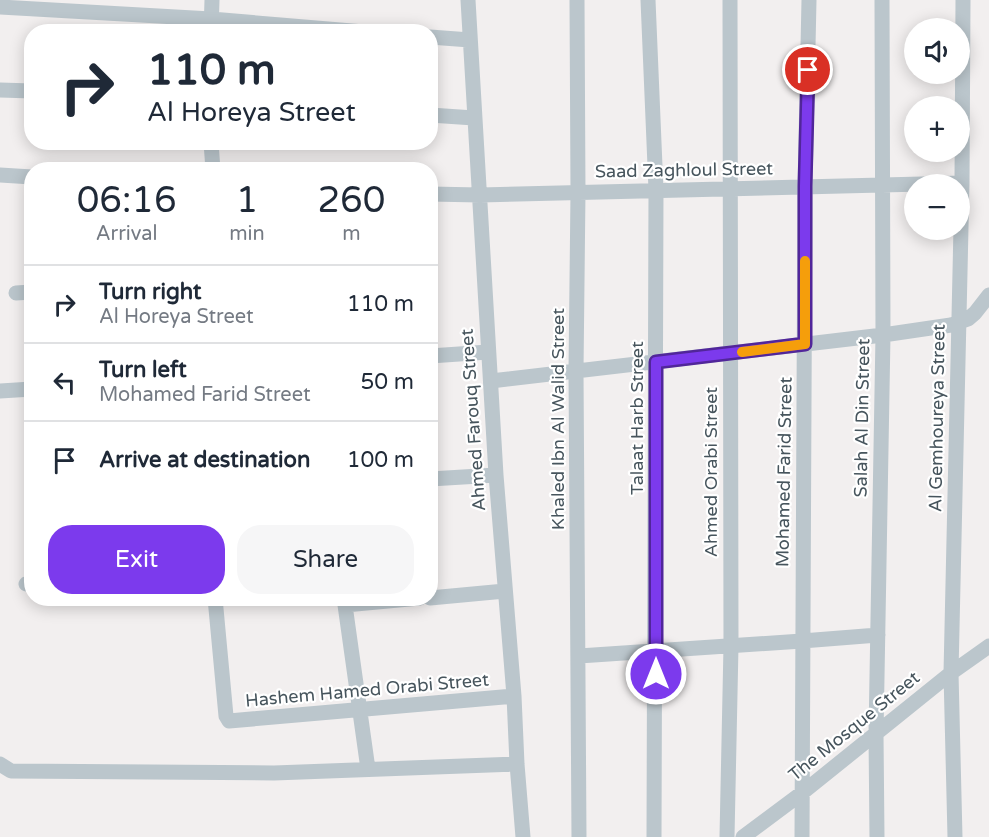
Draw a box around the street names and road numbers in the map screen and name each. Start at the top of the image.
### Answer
street label: Saad Zaghloul Street [595,157,773,183]
street label: Khaled Ibn Al Walid Street [547,308,569,530]
street label: Al Gemhoureya Street [924,324,950,512]
street label: Ahmed Farouq Street [456,328,490,512]
street label: Salah Al Din Street [850,338,874,498]
street label: Talaat Harb Street [626,341,648,495]
street label: Mohamed Farid Street [771,376,797,567]
street label: Ahmed Orabi Street [700,387,722,557]
street label: The Mosque Street [784,666,924,786]
street label: Hashem Hamed Orabi Street [244,668,490,712]

